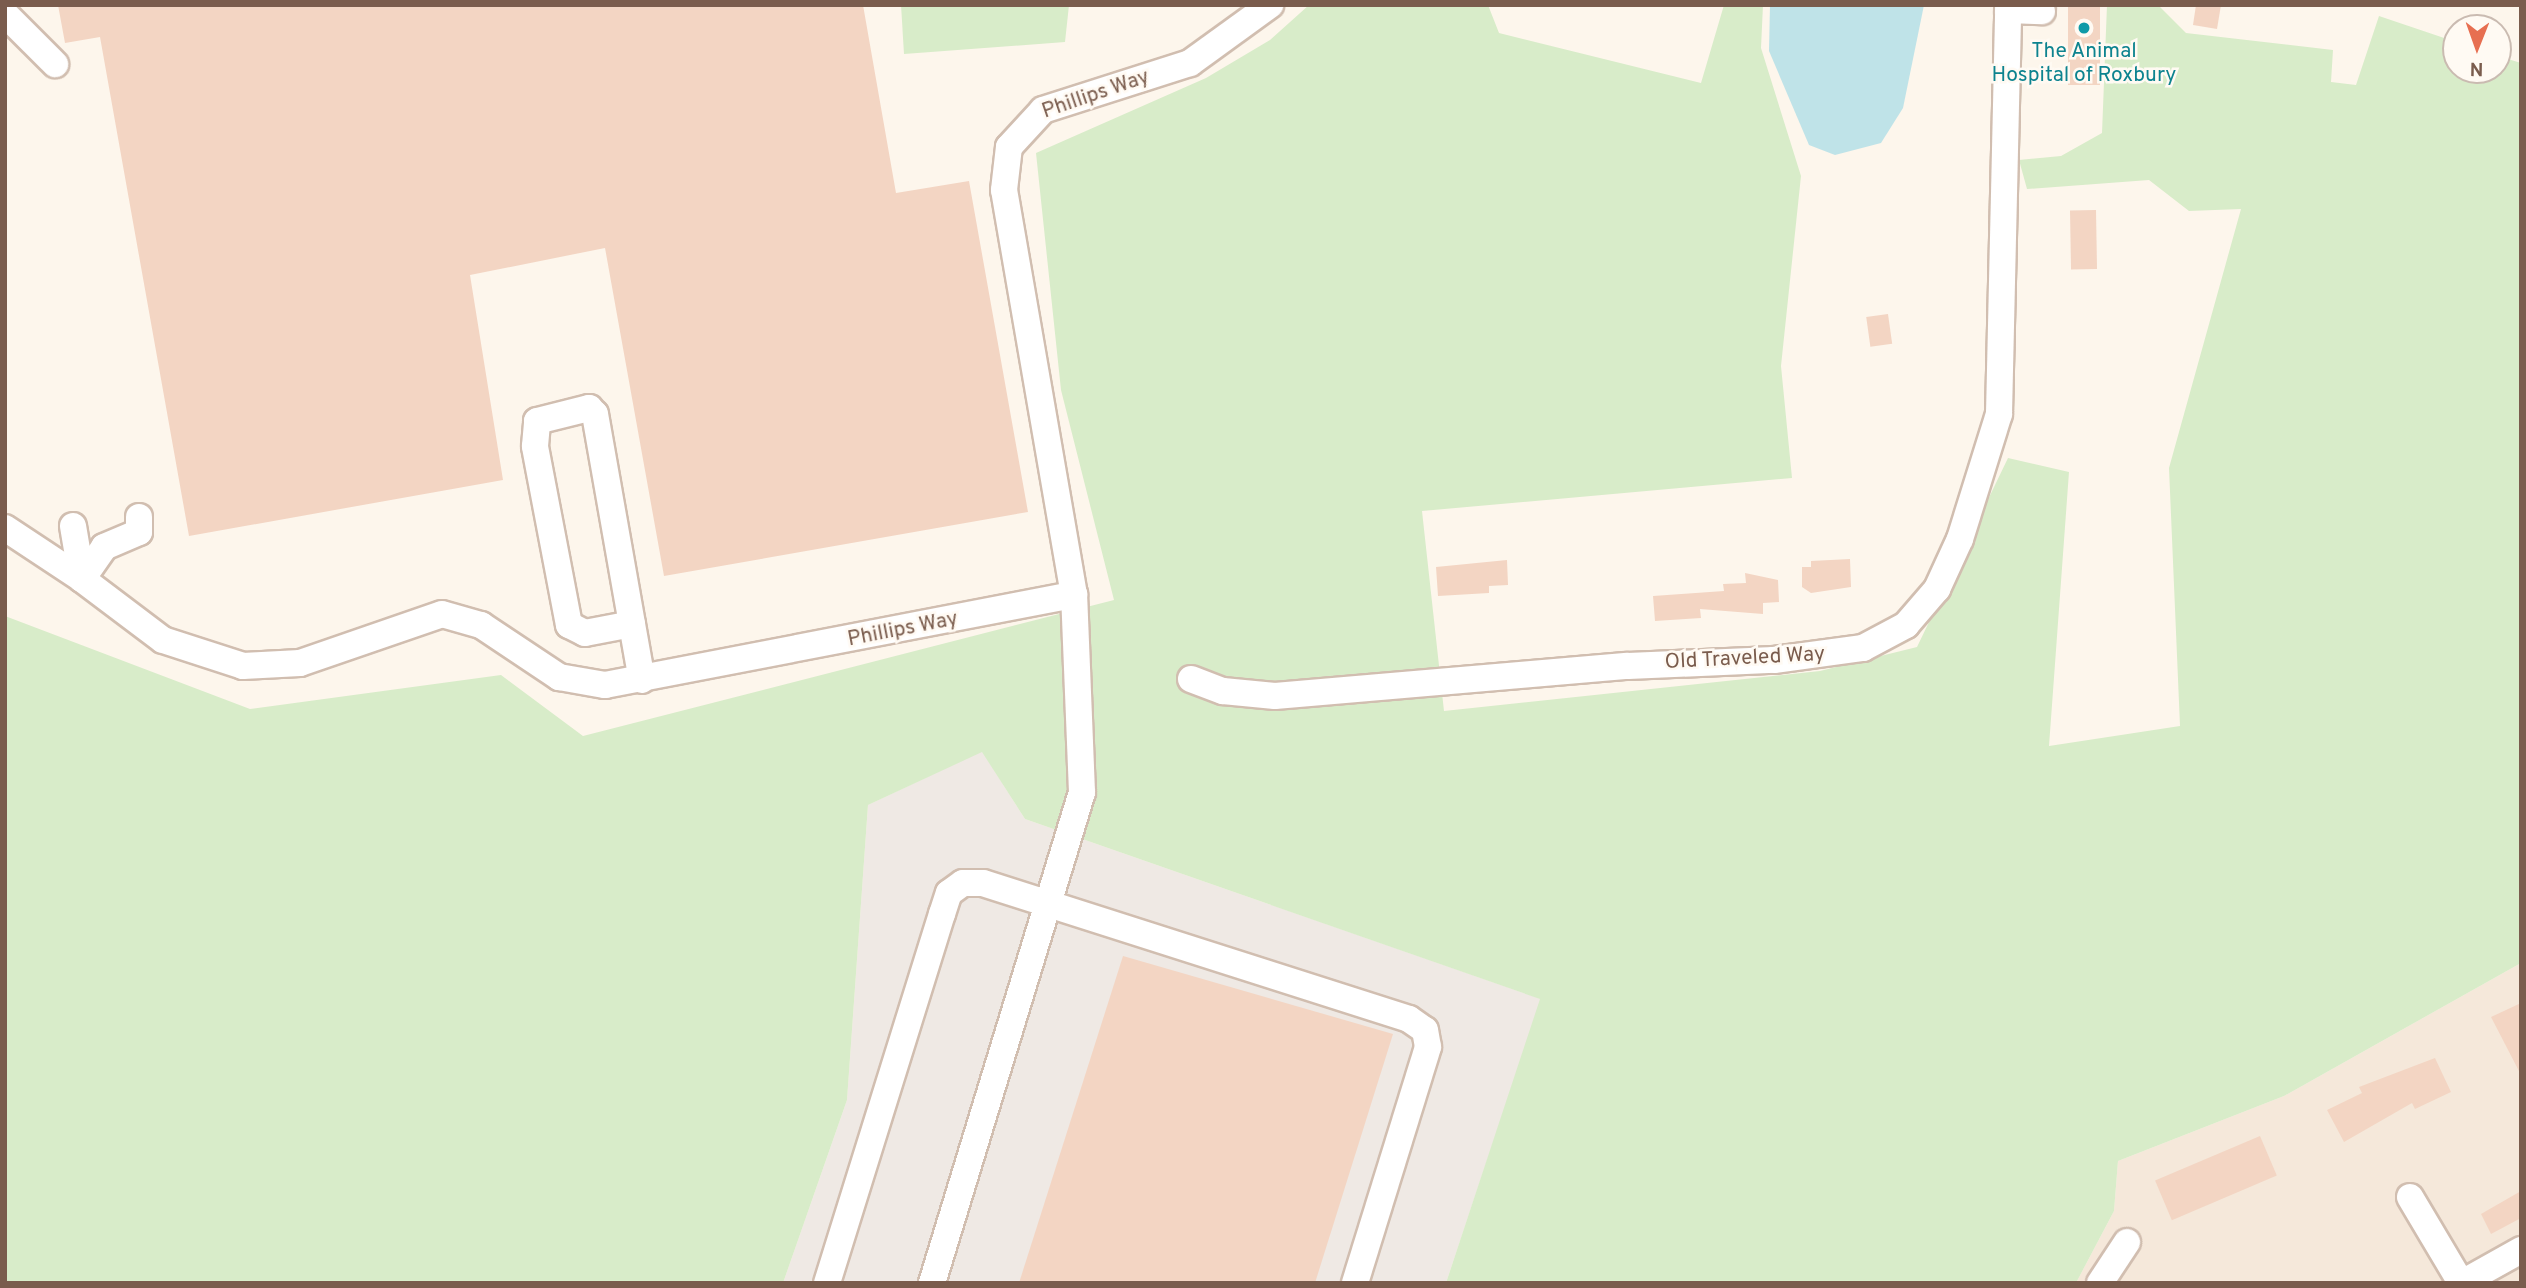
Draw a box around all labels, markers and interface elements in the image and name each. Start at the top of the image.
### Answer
north arrow [2442,14,2512,84]
marker: The Animal Hospital of Roxbury [2076,20,2092,36]
place label: The Animal Hospital of Roxbury [1992,39,2176,89]
text: N [2470,56,2484,80]
street label: Phillips Way [1039,65,1153,125]
street label: Phillips Way [845,607,961,653]
street label: Old Traveled Way [1664,642,1826,676]

